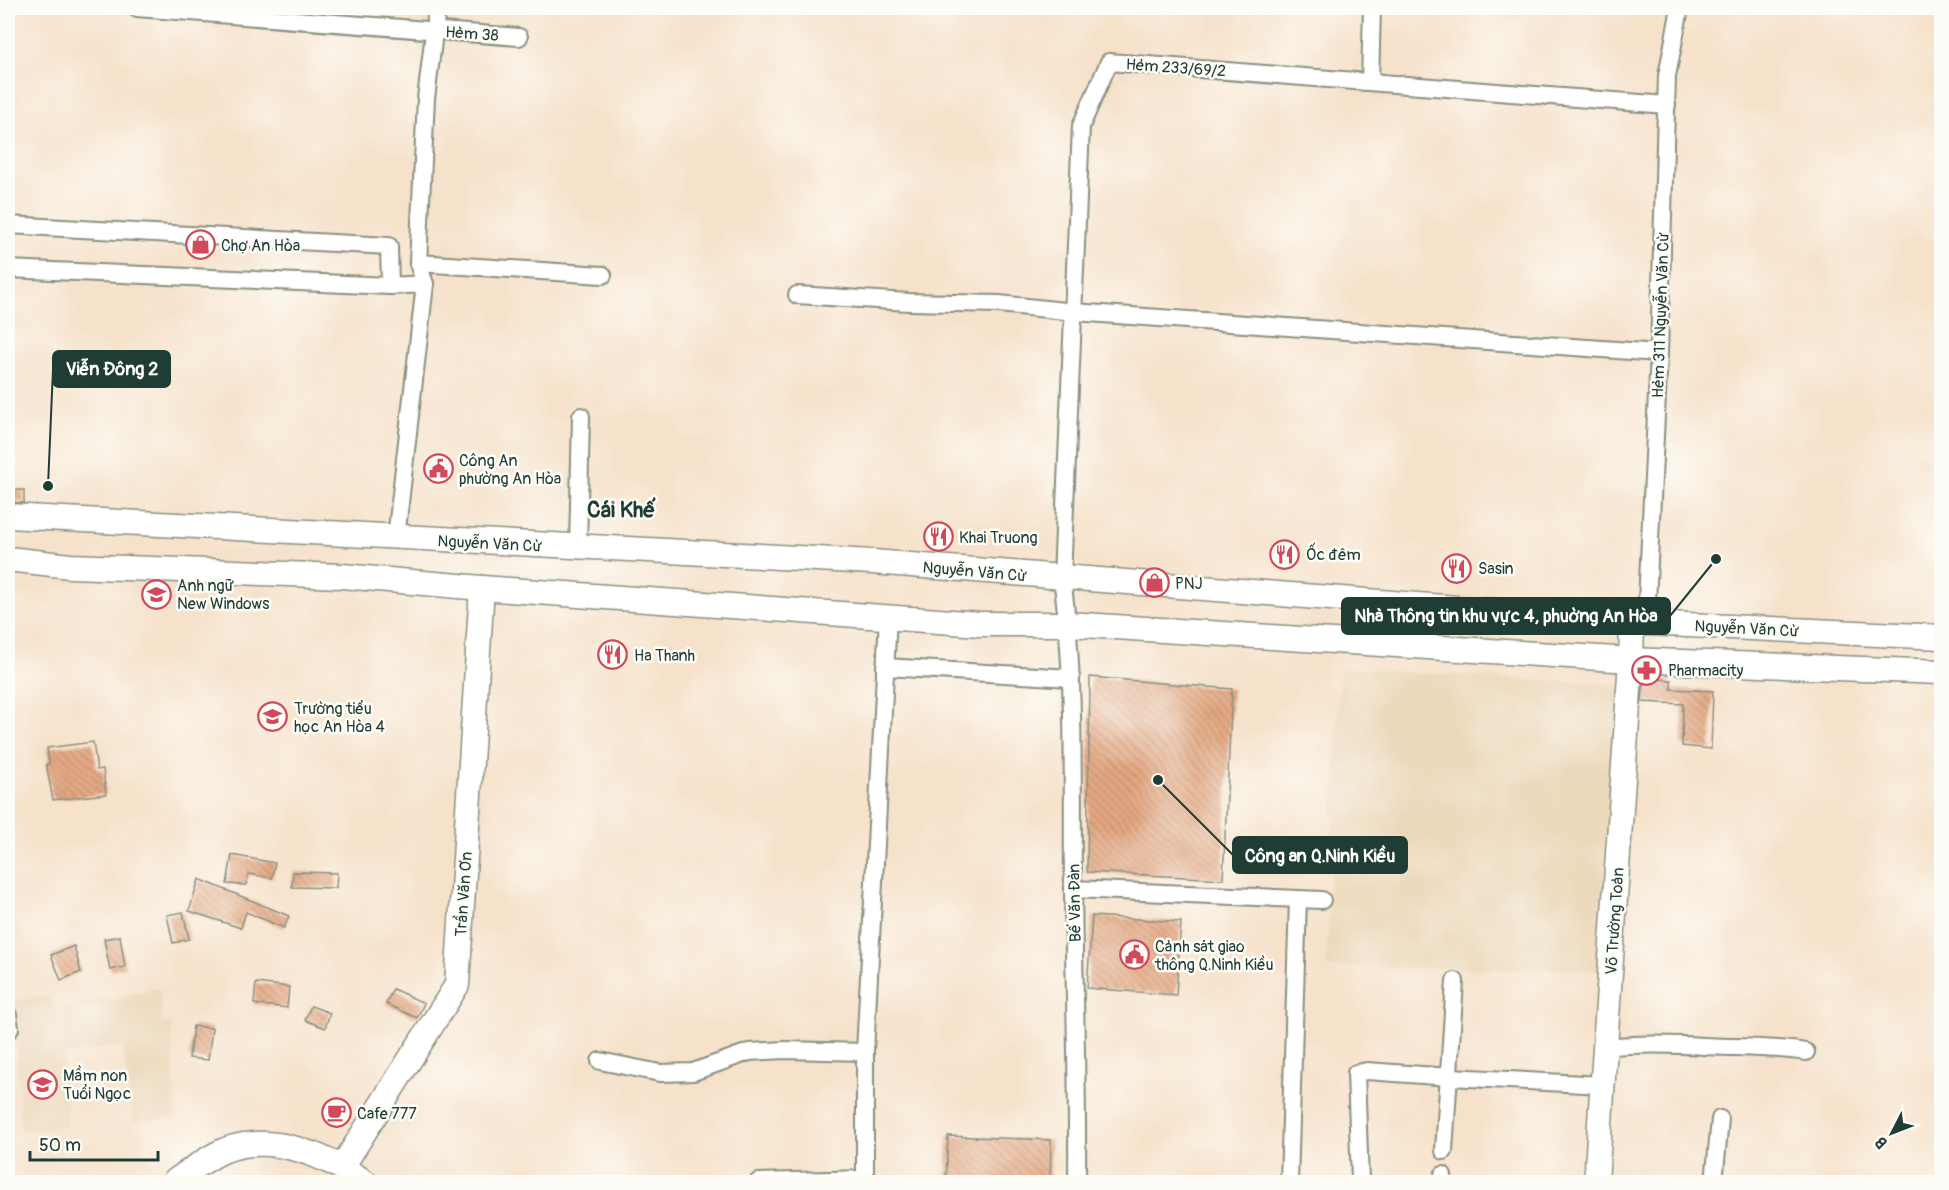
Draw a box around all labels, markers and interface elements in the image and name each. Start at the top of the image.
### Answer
street label: Hèm 38 [445,22,499,46]
street label: Hẻm 233/69/2 [1125,55,1227,81]
shop icon: Chợ An Hòa [184,229,216,261]
street label: Hẻm 311 Nguyễn Văn Cừ [1648,232,1674,398]
place label: Chợ An Hòa [221,236,300,256]
callout: Viễn Đông 2 [53,351,170,387]
text: Viễn Đông 2 [66,358,158,381]
place label: Công An phường An Hòa [459,451,561,489]
public building icon: Công An phường An Hòa [422,453,454,485]
district label: Cái Khế [587,496,656,524]
restaurant icon: Khai Truong [922,521,954,553]
place label: Khai Truong [959,528,1038,548]
street label: Nguyễn Văn Cừ [437,531,543,557]
restaurant icon: Ốc đêm [1269,538,1301,570]
place label: Ốc đêm [1306,542,1361,565]
restaurant icon: Sasin [1441,552,1473,584]
street label: Nguyễn Văn Cừ [922,557,1028,587]
place label: Sasin [1478,559,1514,579]
shop icon: PNJ [1138,567,1170,599]
place label: PNJ [1175,574,1203,594]
place label: Anh ngữ New Windows [177,576,269,614]
school or university icon: Anh ngữ New Windows [140,578,172,610]
callout: Nhà Thông tin khu vực 4, phuờng An Hòa [1342,598,1670,634]
text: Nhà Thông tin khu vực 4, phuờng An Hòa [1354,605,1658,628]
street label: Nguyễn Văn Cừ [1694,616,1800,642]
restaurant icon: Ha Thanh [597,639,629,671]
place label: Ha Thanh [634,646,695,666]
pharmacy icon: Pharmacity [1631,654,1663,686]
place label: Pharmacity [1668,661,1744,681]
place label: Trường tiểu học An Hòa 4 [294,699,385,737]
school or university icon: Trường tiểu học An Hòa 4 [257,701,289,733]
callout: Công an Q.Ninh Kiều [1233,837,1407,873]
text: Công an Q.Ninh Kiều [1245,845,1395,868]
street label: Trần Văn Ơn [450,851,477,937]
street label: Bế Văn Đàn [1064,864,1086,942]
street label: Võ Trường Toản [1601,867,1629,976]
place label: Cảnh sát giao thông Q.Ninh Kiều [1154,937,1274,975]
public building icon: Cảnh sát giao thông Q.Ninh Kiều [1118,939,1150,971]
place label: Mầm non Tuổi Ngọc [63,1065,131,1104]
school or university icon: Mầm non Tuổi Ngọc [26,1068,58,1100]
cafe icon: Cafe 777 [320,1097,352,1129]
north arrow [1862,1103,1922,1163]
place label: Cafe 777 [357,1104,417,1124]
scale bar [30,1124,158,1162]
text: B [1871,1132,1892,1152]
text: 50 m [39,1134,81,1157]

